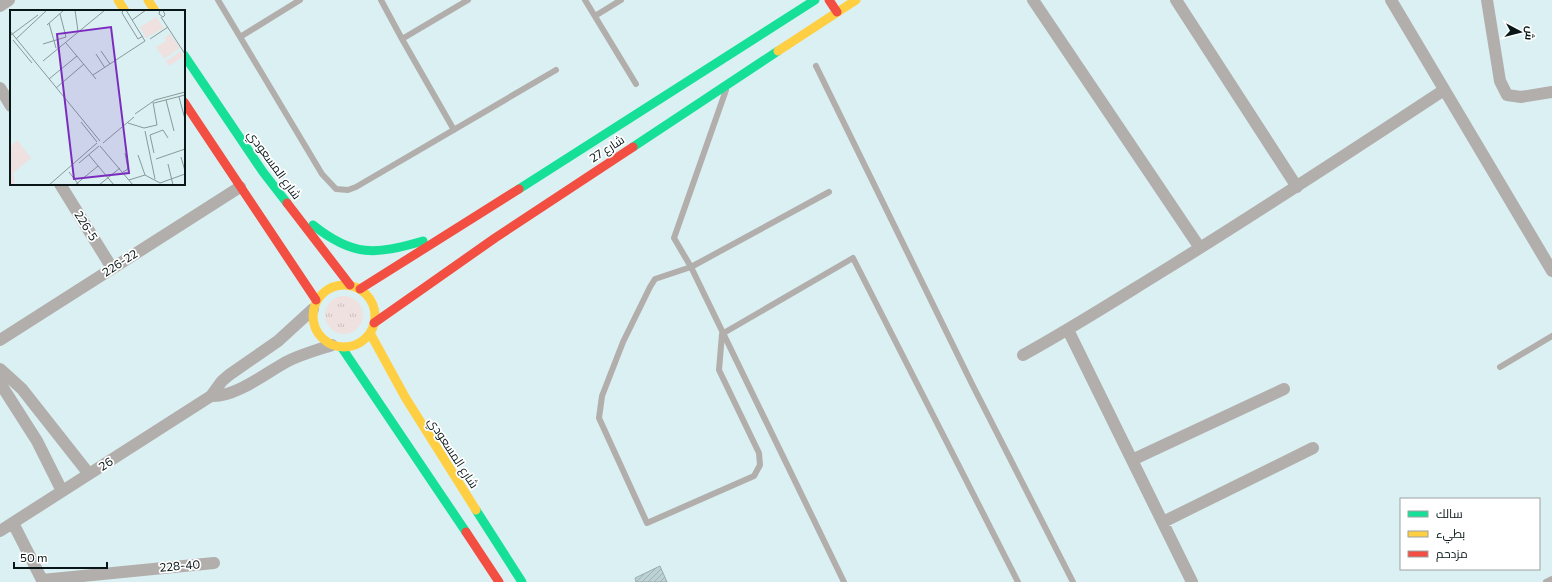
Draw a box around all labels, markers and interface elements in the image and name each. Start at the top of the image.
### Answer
inset map [10,10,185,185]
north arrow [1500,12,1540,52]
text: ش [1522,25,1538,41]
street label: شارع المسعودي [242,127,304,204]
street label: شارع 27 [586,132,628,166]
street label: 226-5 [72,208,101,243]
street label: 226-22 [99,245,140,279]
street label: شارع المسعودي [422,414,482,493]
street label: 26 [96,454,115,473]
legend [1400,498,1540,570]
text: سالك [1436,506,1463,520]
text: بطيء [1436,526,1465,544]
scale bar [14,544,107,570]
text: مزدحم [1436,546,1468,562]
text: 50 m [20,550,48,564]
street label: 228-40 [159,556,201,574]

